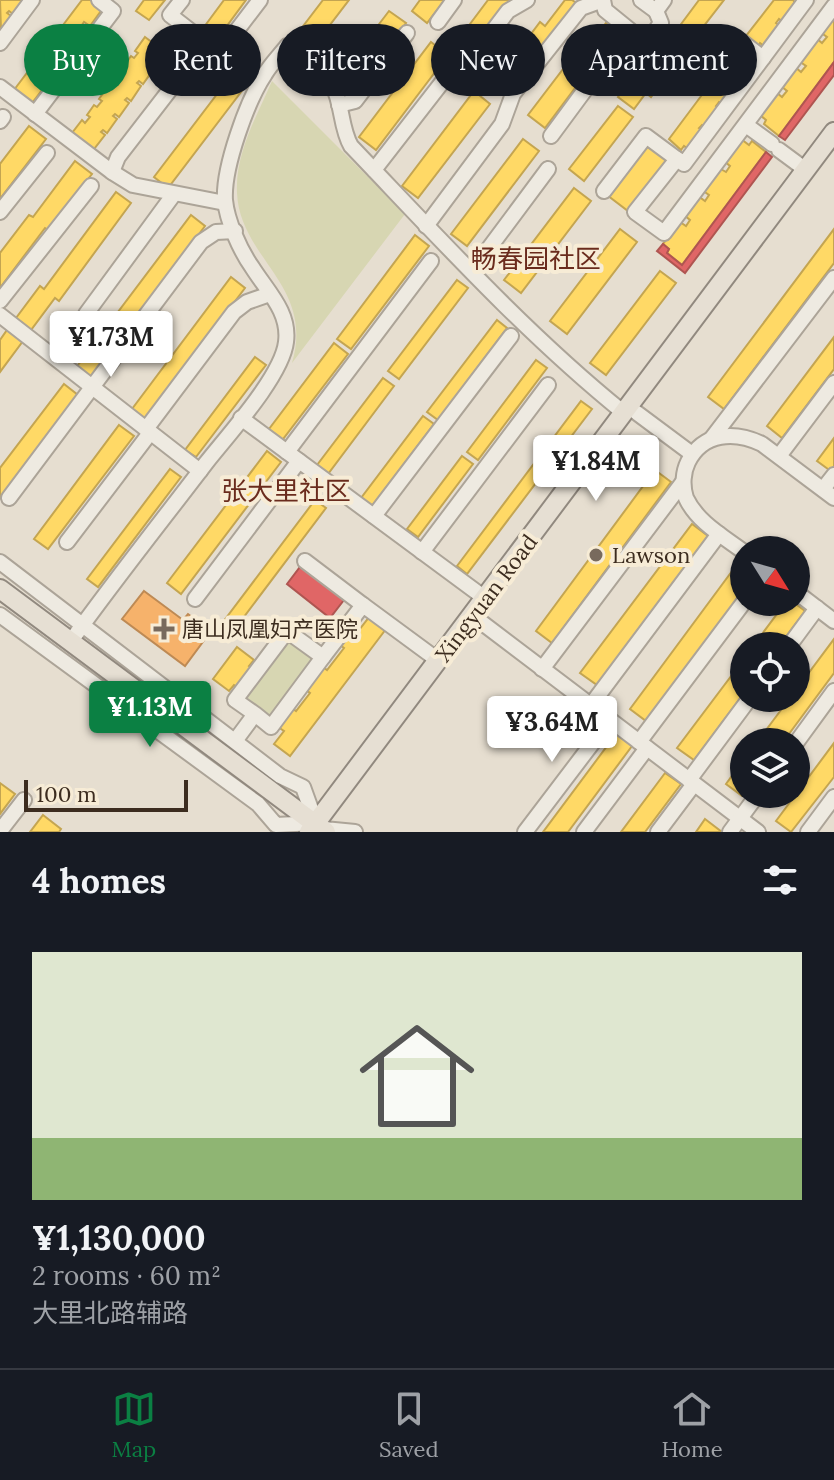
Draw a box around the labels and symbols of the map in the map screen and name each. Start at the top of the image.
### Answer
district label: 畅春园社区 [471,242,601,275]
pin: ¥1.73M [46,311,176,379]
pin: ¥1.84M [531,435,661,503]
district label: 张大里社区 [221,474,351,507]
street label: Xingyuan Road [429,529,543,667]
north arrow [730,536,810,616]
place label: Lawson [612,541,690,569]
marker: Lawson [587,546,605,564]
place label: 唐山凤凰妇产医院 [182,615,358,643]
marker: 唐山凤凰妇产医院 [153,618,175,640]
pin: ¥1.13M [85,681,215,749]
pin: ¥3.64M [487,696,617,764]
scale bar [24,776,188,812]

